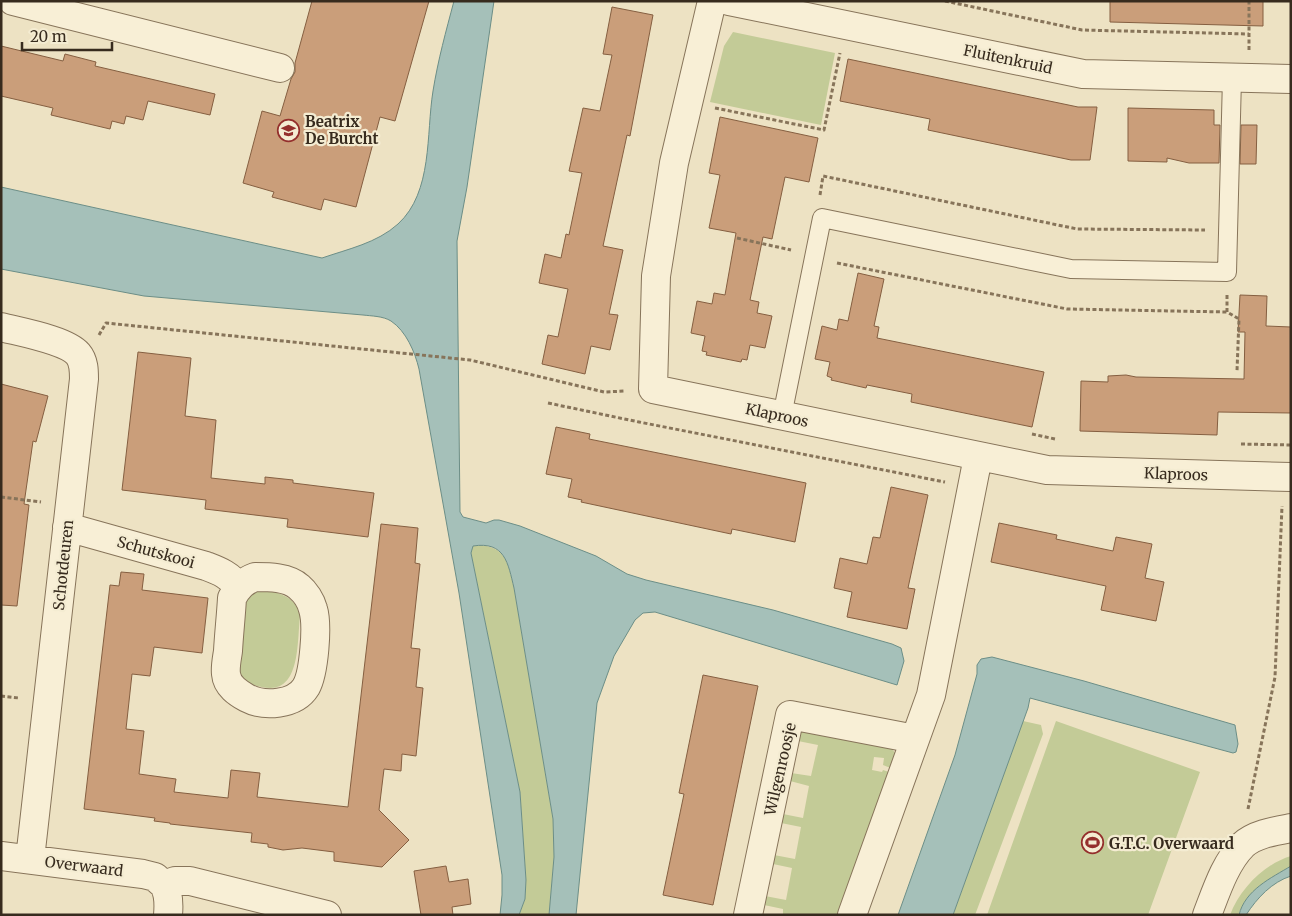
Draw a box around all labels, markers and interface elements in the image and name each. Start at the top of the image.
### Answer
scale bar [22,20,112,52]
text: 20 m [30,27,67,46]
street label: Fluitenkruid [962,40,1054,78]
place label: Beatrix De Burcht [305,112,379,148]
school or university icon: Beatrix De Burcht [277,118,301,142]
street label: Klaproos [744,399,810,431]
street label: Klaproos [1144,463,1208,485]
street label: Schotdeuren [49,519,77,611]
street label: Schutskooi [115,532,197,572]
street label: Wilgenroosje [760,721,800,818]
sports icon: G.T.C. Overwaard [1081,831,1105,855]
place label: G.T.C. Overwaard [1109,834,1234,853]
street label: Overwaard [44,852,124,880]

